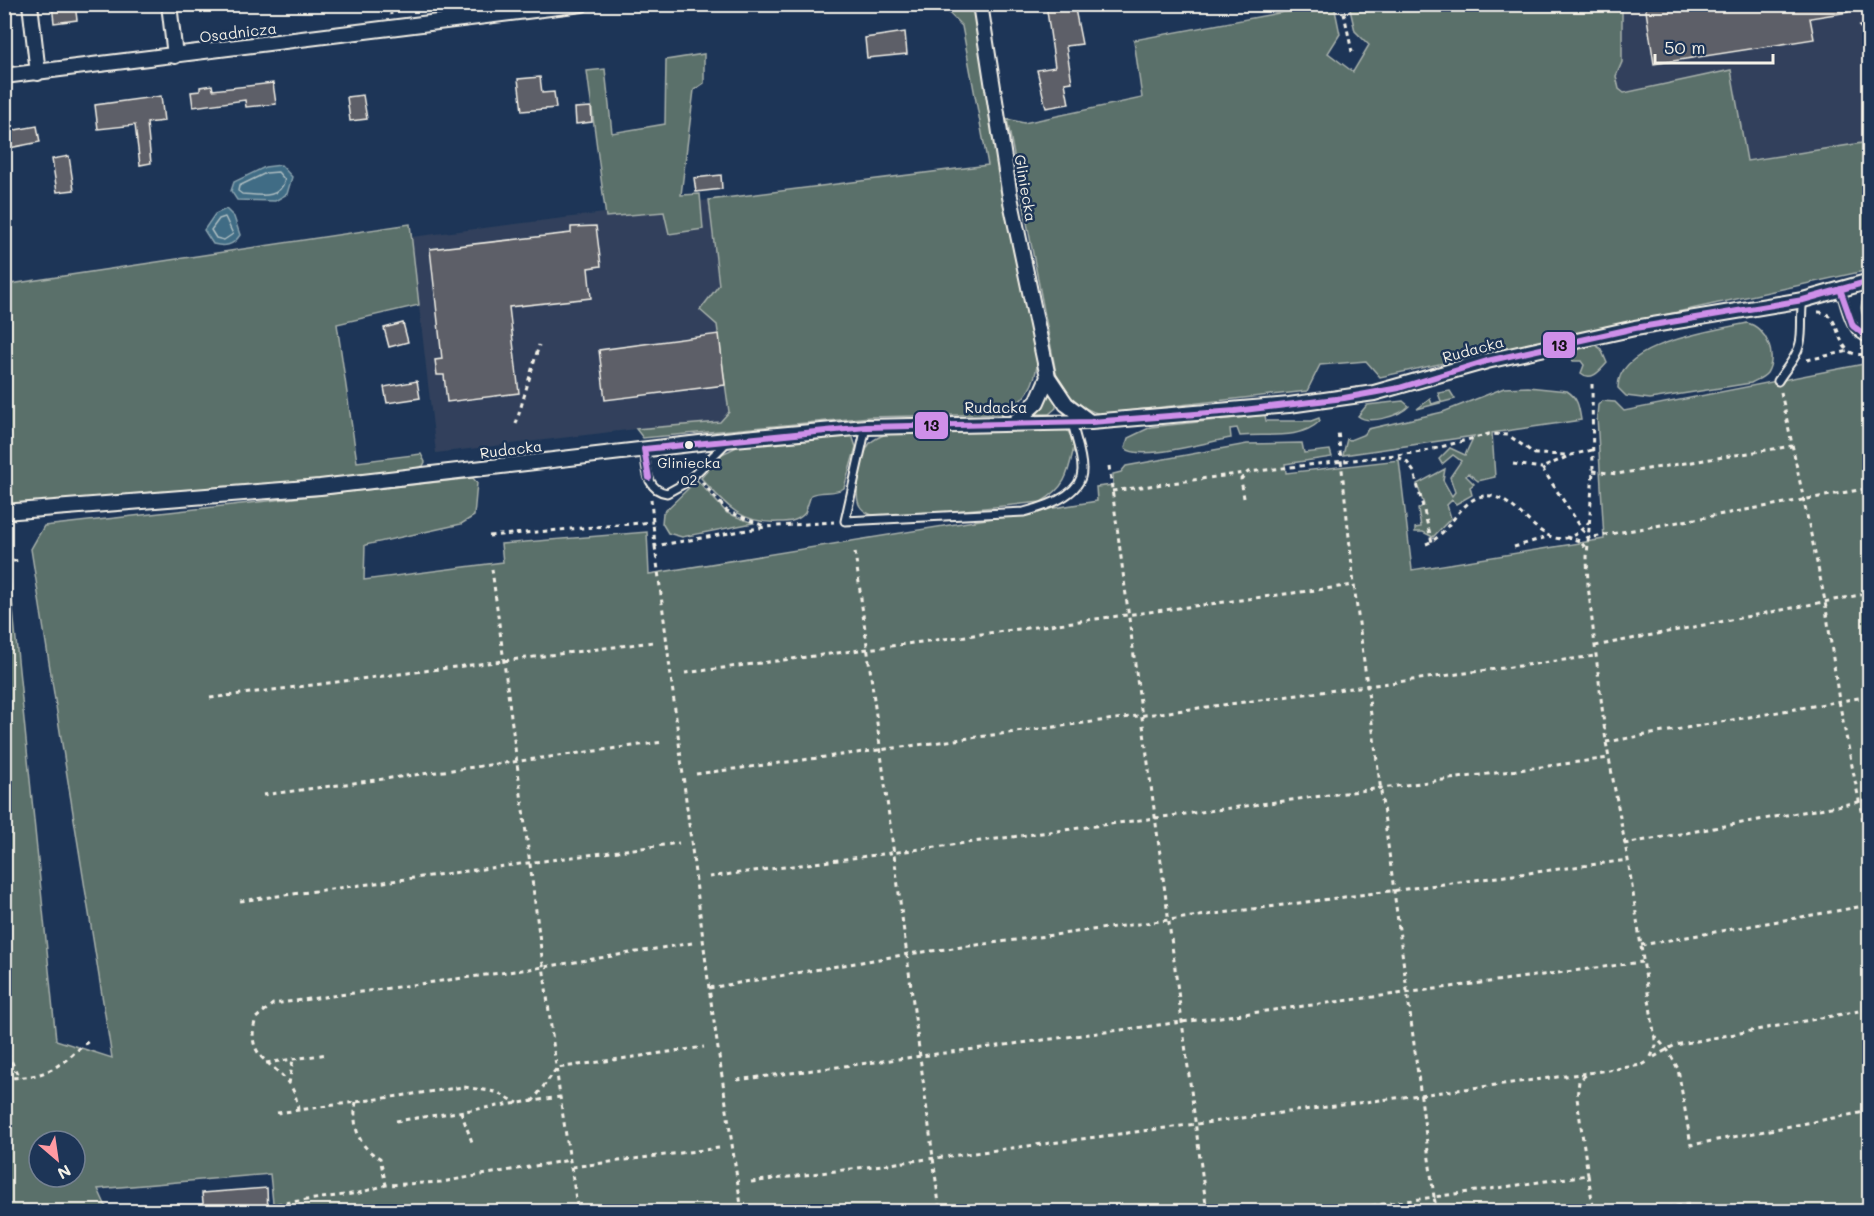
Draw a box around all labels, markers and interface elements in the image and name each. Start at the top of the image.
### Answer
street label: Osadnicza [198,17,278,47]
scale bar [1655,27,1774,65]
text: 50 m [1664,35,1706,59]
street label: Gliniecka [1010,153,1042,223]
street label: Rudacka [1440,331,1506,367]
line badge: 13 [1542,331,1576,359]
text: 13 [1551,334,1568,355]
street label: Rudacka [965,397,1027,417]
line badge: 13 [914,411,949,440]
text: 13 [923,414,940,435]
street label: Rudacka [479,435,543,463]
marker: Gliniecka 02 [683,439,695,451]
place label: Gliniecka 02 [657,453,721,489]
north arrow [27,1129,87,1189]
text: N [54,1160,75,1185]

